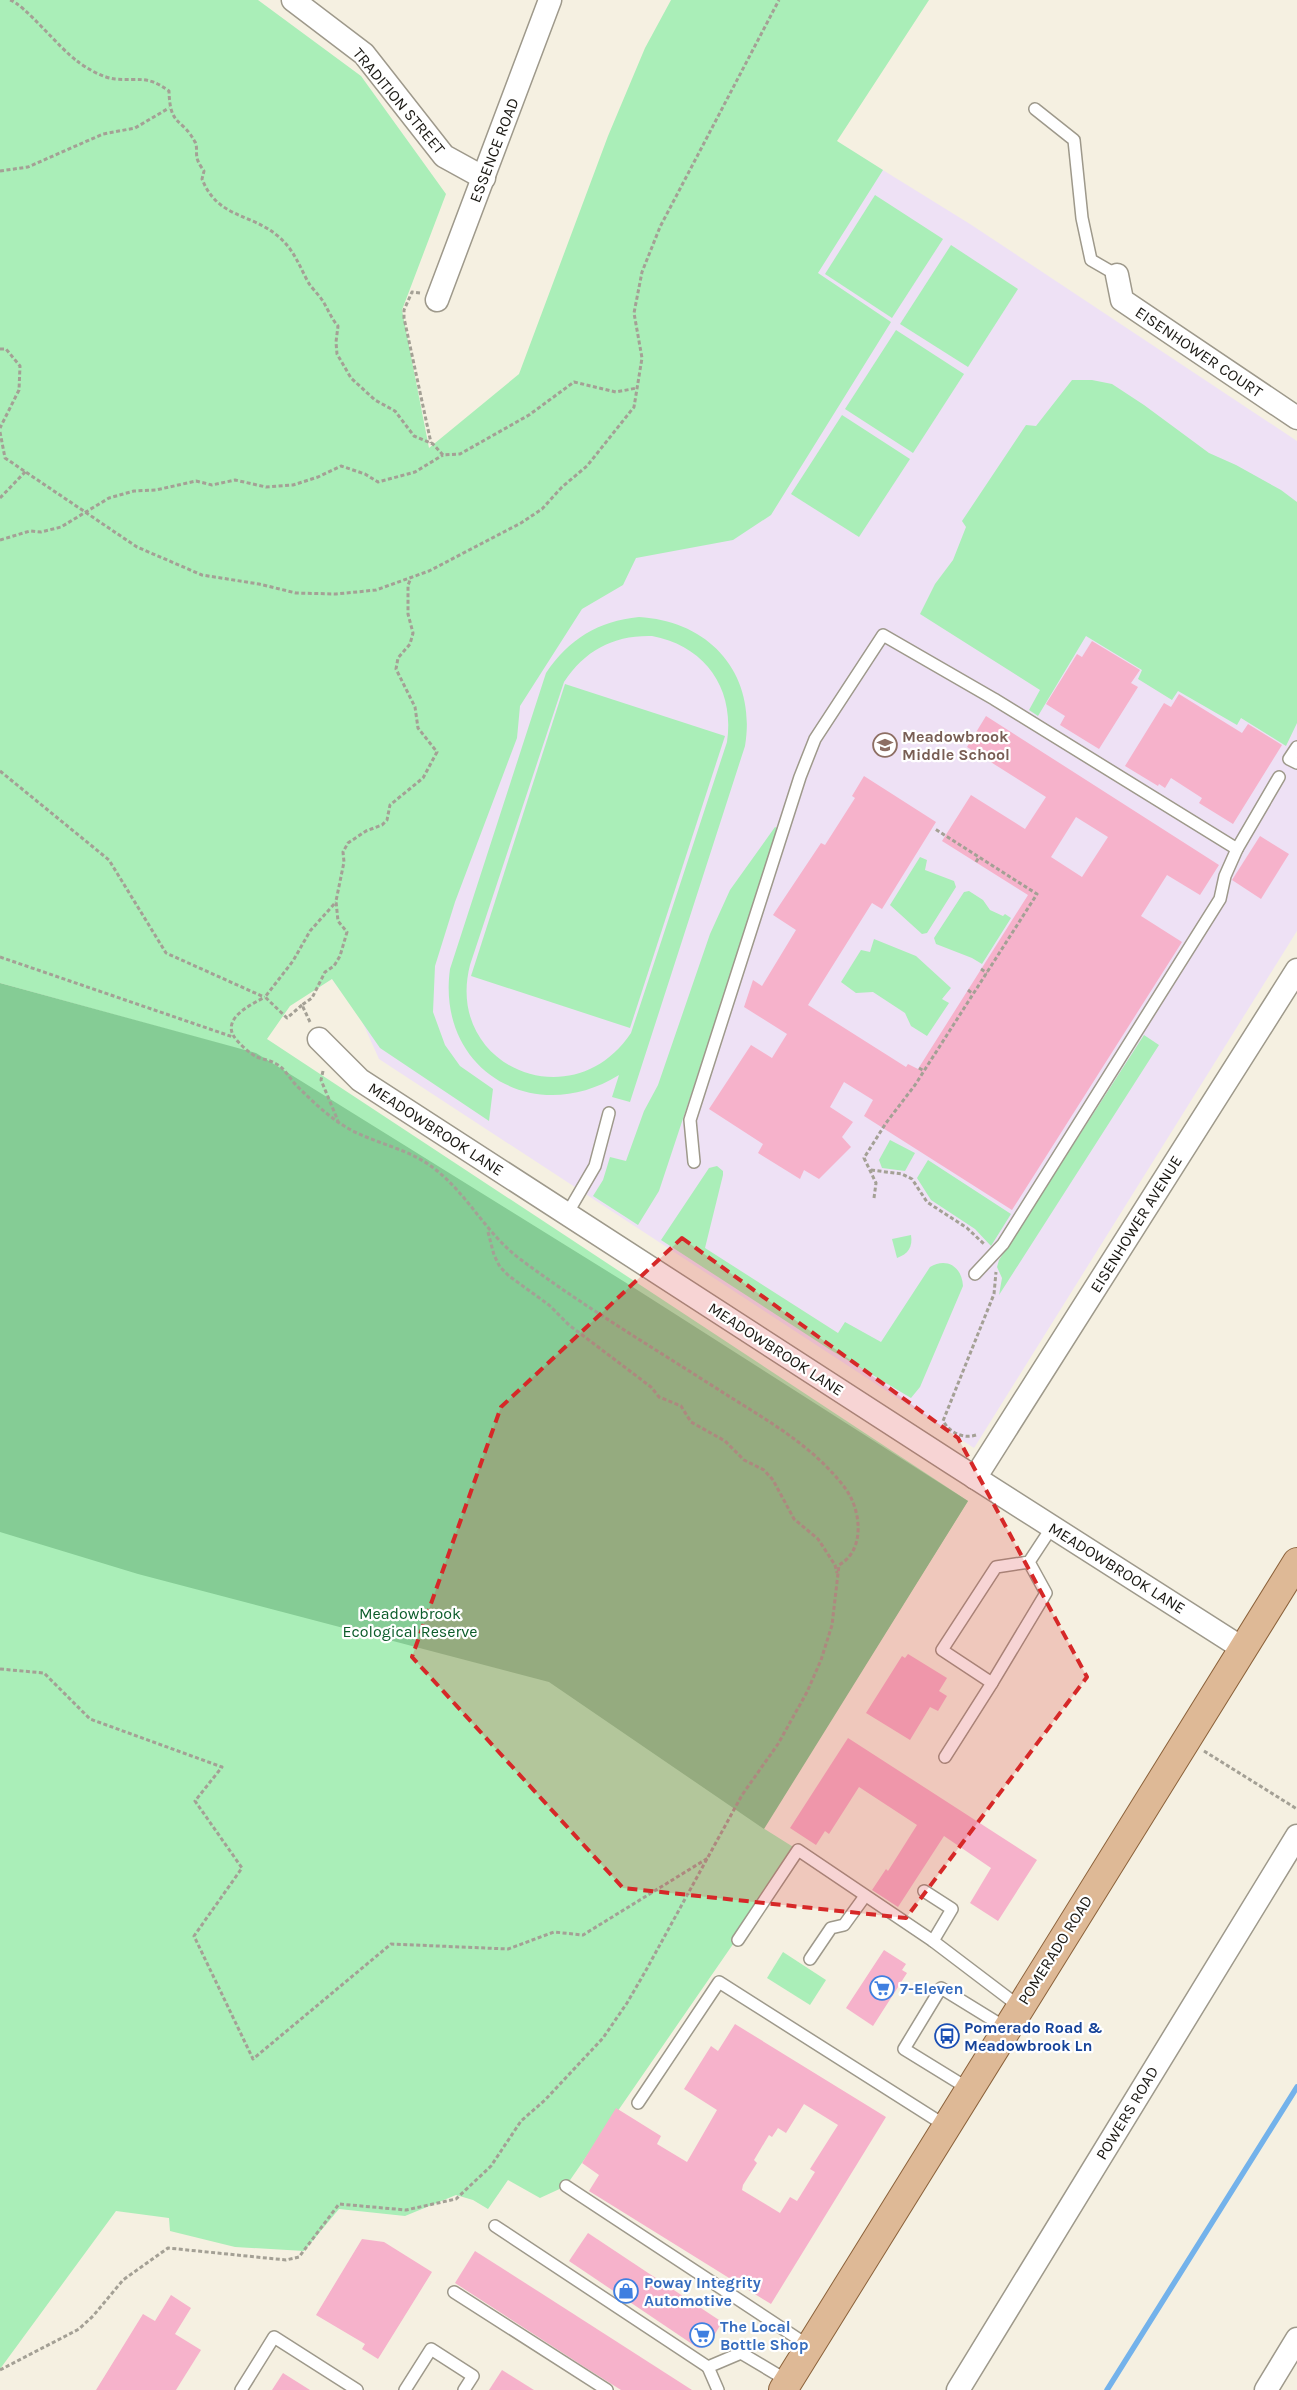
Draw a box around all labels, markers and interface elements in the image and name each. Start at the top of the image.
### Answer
street label: TRADITION STREET [349,44,449,158]
street label: ESSENCE ROAD [465,95,523,205]
street label: EISENHOWER COURT [1132,302,1266,402]
place label: Meadowbrook Middle School [902,727,1010,764]
school or university icon: Meadowbrook Middle School [872,732,898,758]
street label: MEADOWBROOK LANE [365,1078,507,1180]
street label: EISENHOWER AVENUE [1086,1152,1186,1296]
street label: MEADOWBROOK LANE [705,1298,847,1400]
street label: MEADOWBROOK LANE [1045,1518,1189,1618]
park label: Meadowbrook Ecological Reserve [342,1604,478,1641]
street label: POMERADO ROAD [1014,1892,1096,2008]
supermarket icon: 7-Eleven [869,1975,895,2001]
place label: 7-Eleven [900,1979,963,1998]
place label: Pomerado Road & Meadowbrook Ln [964,2018,1103,2055]
bus stop icon: Pomerado Road & Meadowbrook Ln [934,2023,960,2049]
street label: POWERS ROAD [1092,2063,1162,2163]
place label: Poway Integrity Automotive [644,2273,761,2310]
shop icon: Poway Integrity Automotive [613,2278,639,2304]
place label: The Local Bottle Shop [720,2317,809,2354]
supermarket icon: The Local Bottle Shop [689,2322,715,2348]

